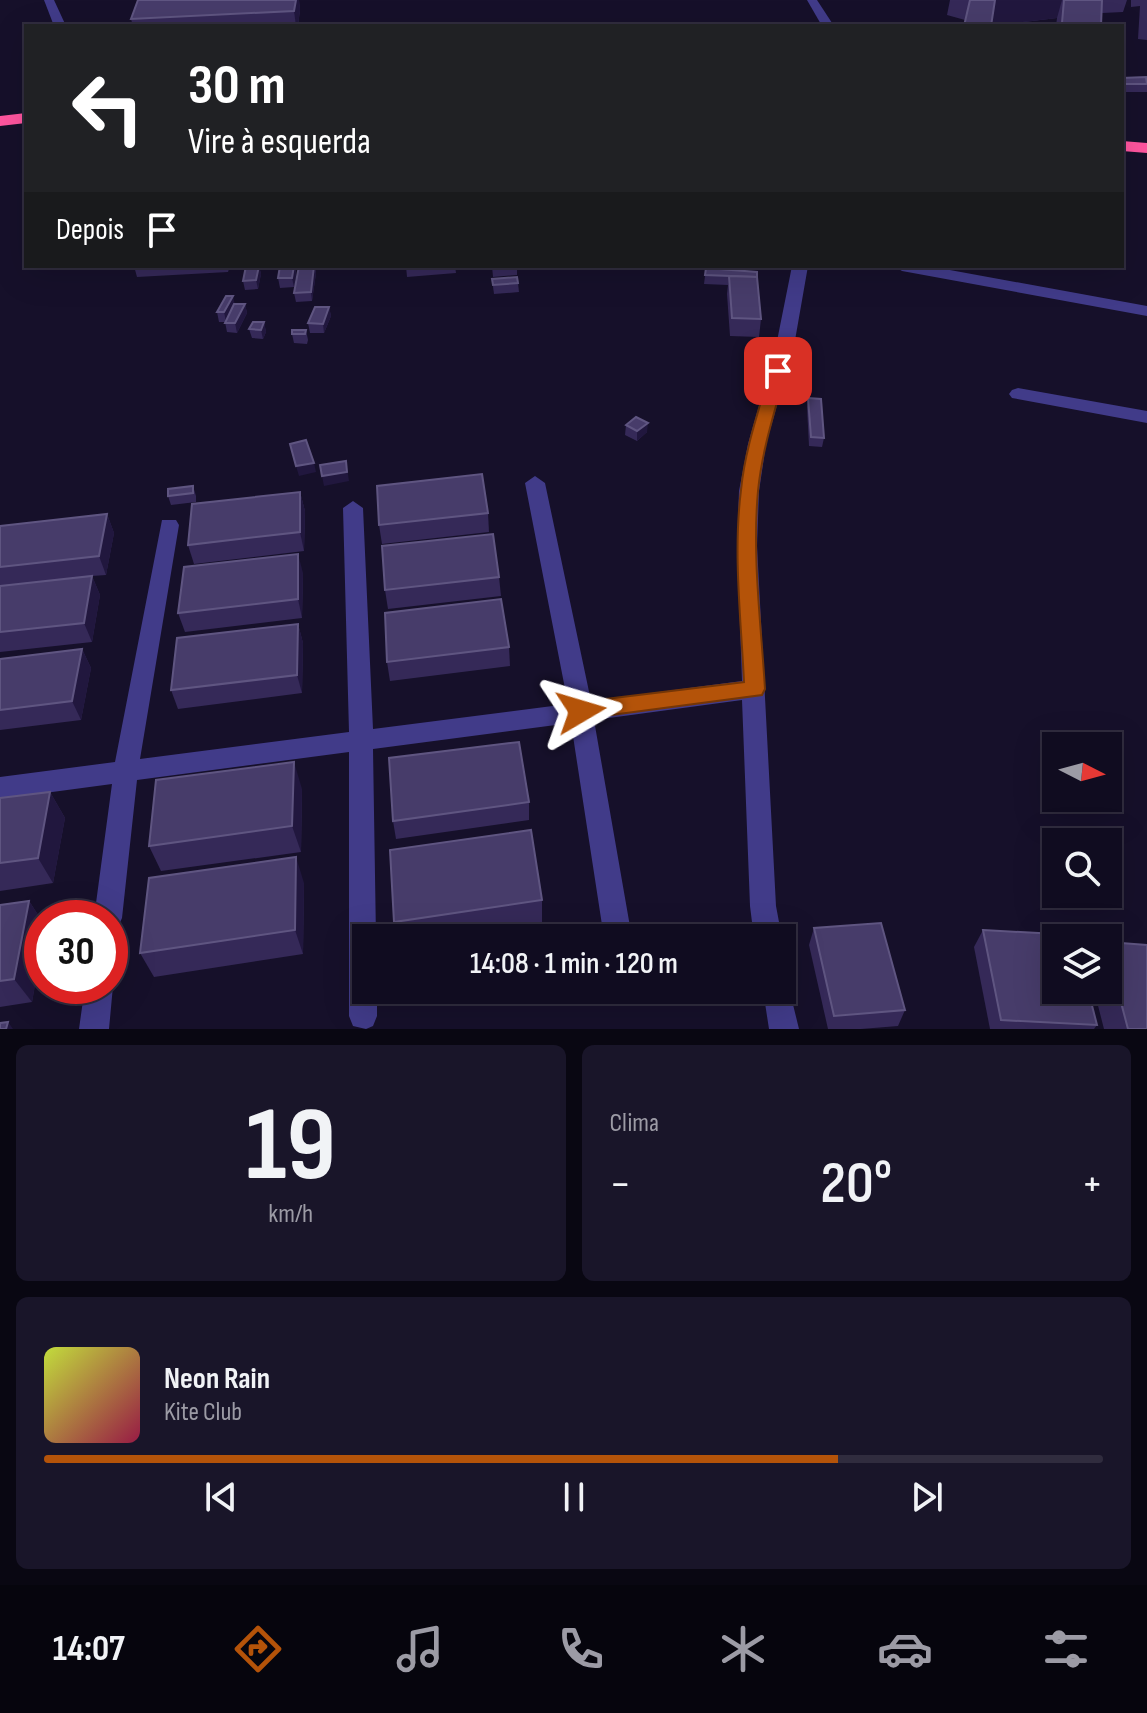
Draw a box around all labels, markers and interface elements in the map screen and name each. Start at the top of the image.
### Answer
text: 30 m [188,53,286,120]
icon: left [56,56,160,160]
text: Vire à esquerda [188,121,371,164]
icon: arrive [140,208,184,252]
text: Depois [56,212,124,248]
pin [744,337,812,405]
icon: arrive [756,349,800,393]
position arrow [539,669,623,753]
north arrow [1042,732,1122,812]
map controls [1042,732,1122,1004]
button: search [1042,828,1122,908]
speed limit sign: 30 [24,900,128,1004]
button: layers [1042,924,1122,1004]
text: 14:08 · 1 min · 120 m [470,946,678,982]
text: 19 [246,1084,336,1209]
text: Clima [610,1108,659,1139]
text: 20° [820,1148,892,1220]
text: − [610,1158,631,1211]
text: + [1081,1158,1103,1211]
text: km/h [268,1199,313,1230]
text: Neon Rain [164,1361,270,1397]
text: Kite Club [164,1397,242,1428]
icon: previous [199,1475,243,1519]
icon: pause [552,1475,596,1519]
icon: next [905,1475,949,1519]
icon: directions [230,1621,286,1677]
icon: music [392,1621,448,1677]
icon: phone [553,1621,609,1677]
icon: climate [715,1621,771,1677]
icon: car [877,1621,933,1677]
icon: filters [1038,1621,1094,1677]
text: 14:07 [53,1628,125,1671]

